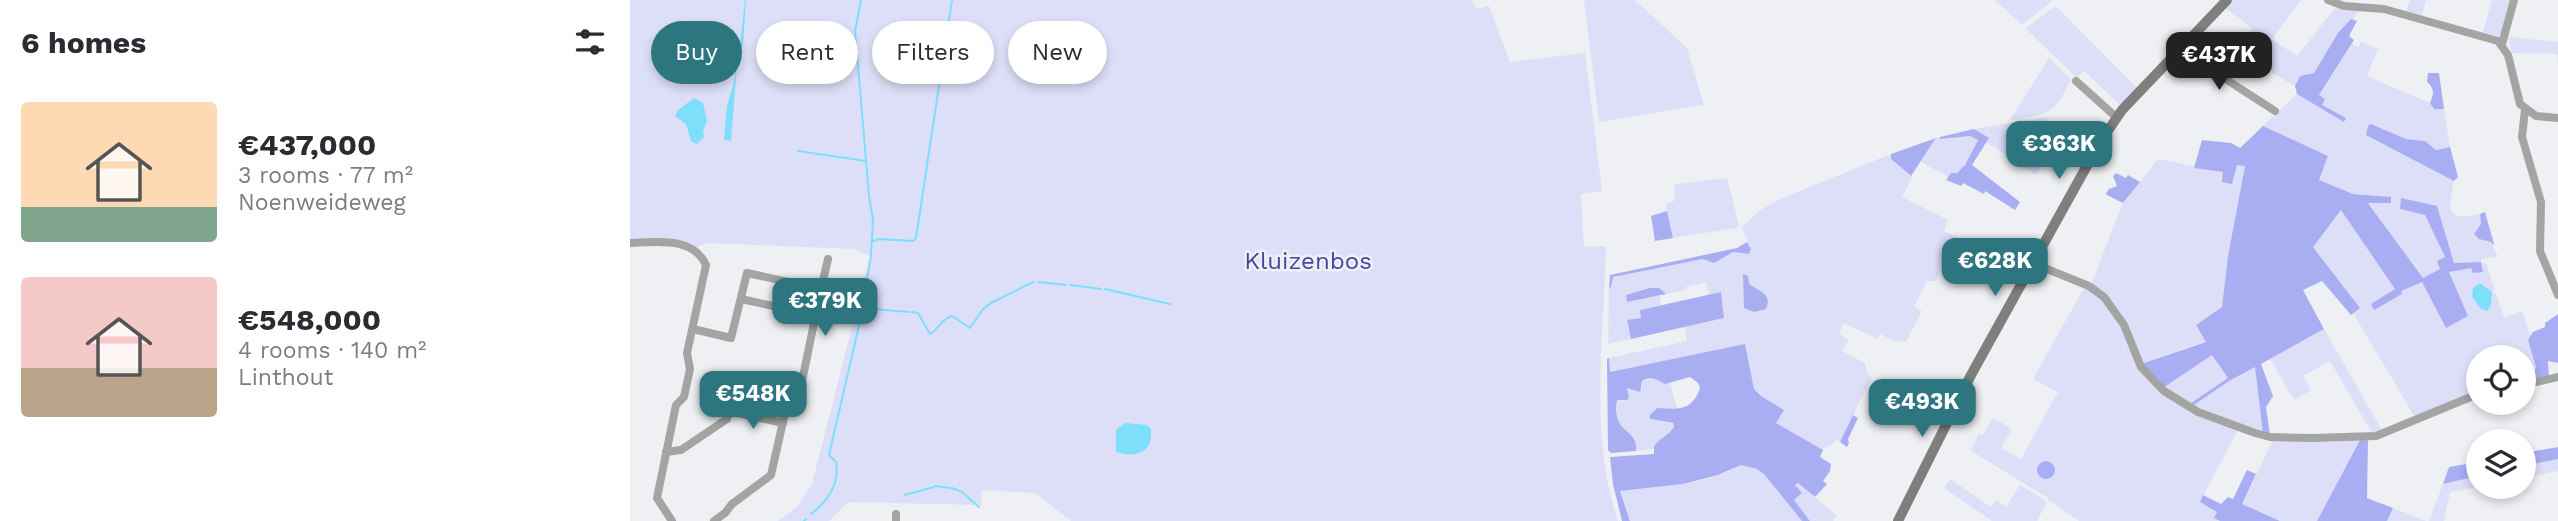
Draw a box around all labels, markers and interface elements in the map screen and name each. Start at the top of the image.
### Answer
chip: Buy [651,21,742,84]
chip: Rent [756,21,858,84]
chip: Filters [872,21,994,84]
chip: New [1008,21,1107,84]
icon: filters [571,23,609,61]
text: 6 homes [21,25,146,60]
pin: €437K [2170,32,2268,92]
text: €437K [2182,41,2256,68]
pin: €363K [2010,122,2108,181]
text: €437,000 [238,127,376,162]
icon: home [77,130,161,214]
text: €363K [2022,130,2096,157]
text: 3 rooms · 77 m² [238,162,413,189]
text: Noenweideweg [238,189,406,216]
pin: €628K [1946,238,2044,298]
park label: Kluizenbos [1244,247,1372,275]
text: €628K [1958,247,2032,274]
pin: €379K [776,278,874,338]
text: €379K [788,287,862,314]
text: €548,000 [238,302,381,337]
icon: home [77,305,161,389]
text: 4 rooms · 140 m² [238,337,426,364]
map controls [2466,345,2536,499]
button: locate [2466,345,2536,415]
text: Linthout [238,364,333,391]
pin: €548K [704,372,802,431]
text: €548K [716,380,790,407]
pin: €493K [1873,380,1971,439]
text: €493K [1885,388,1959,415]
button: layers [2466,429,2536,499]

